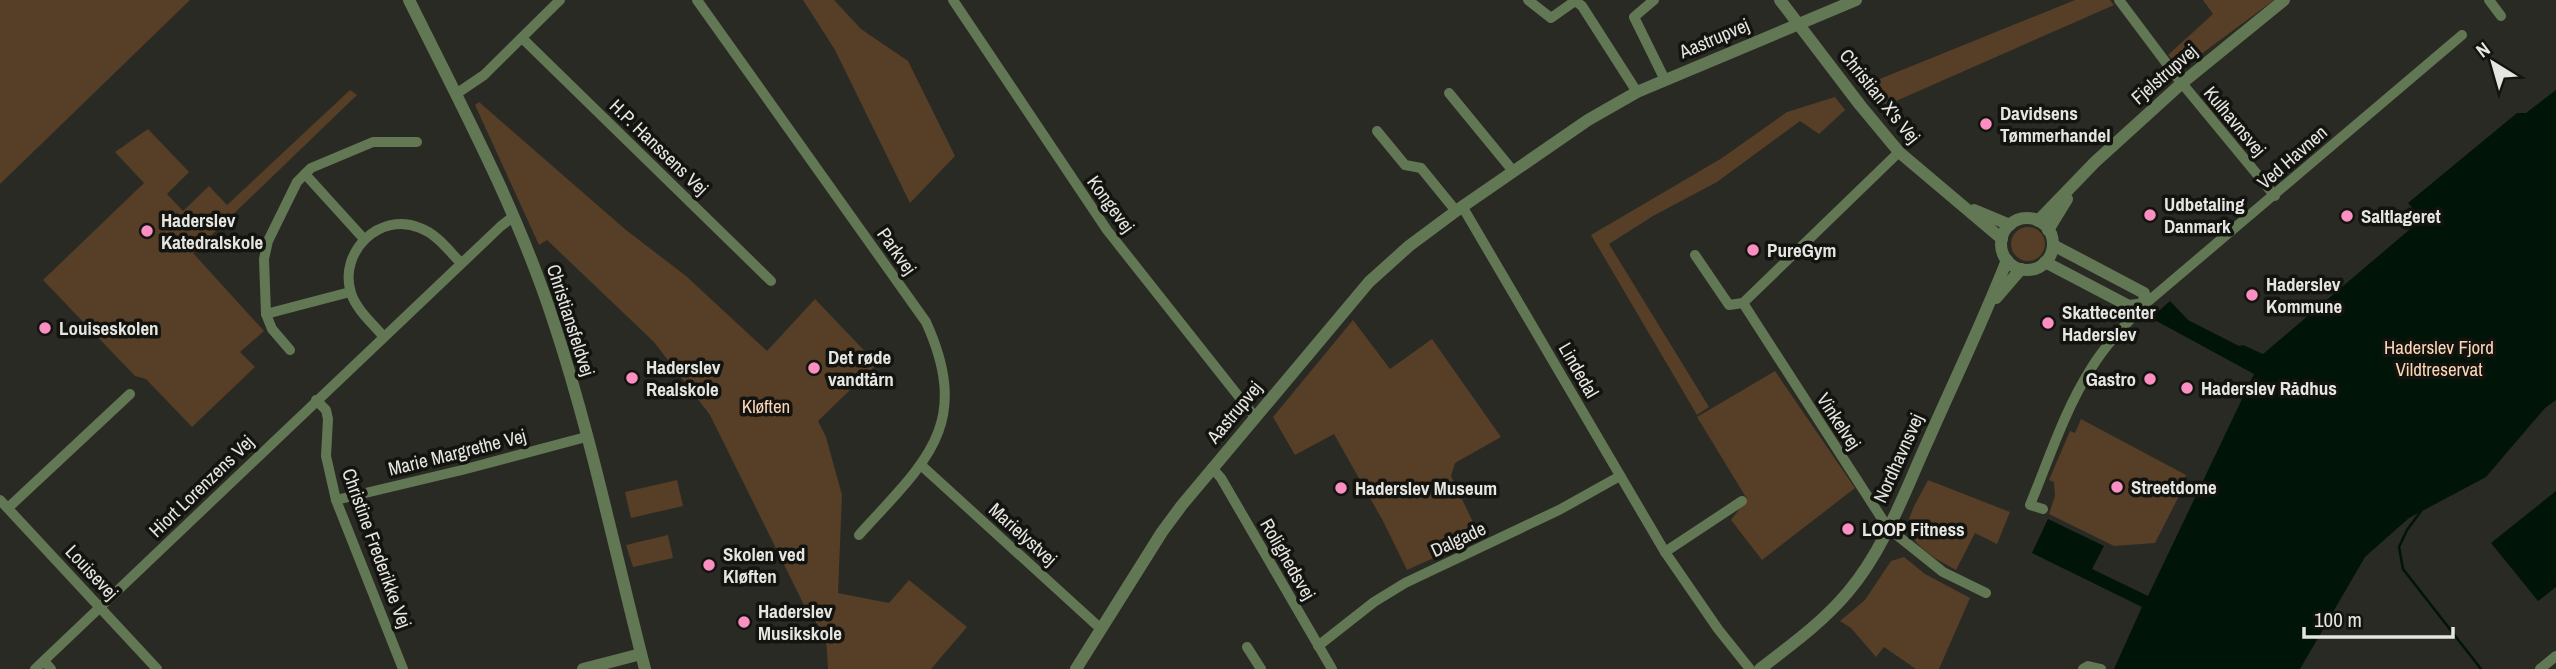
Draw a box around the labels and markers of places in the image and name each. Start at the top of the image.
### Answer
place label: Davidsens Tømmerhandel [2000,100,2111,148]
marker: Davidsens Tømmerhandel [1978,116,1994,132]
place label: Udbetaling Danmark [2164,191,2245,239]
place label: Saltlageret [2361,203,2441,229]
place label: Haderslev Katedralskole [161,207,264,255]
marker: Udbetaling Danmark [2142,207,2158,223]
marker: Saltlageret [2339,208,2355,224]
marker: Haderslev Katedralskole [139,223,155,239]
place label: PureGym [1767,237,1836,263]
marker: PureGym [1745,242,1761,258]
place label: Haderslev Kommune [2266,271,2343,319]
marker: Haderslev Kommune [2244,287,2260,303]
place label: Skattecenter Haderslev [2062,299,2156,347]
place label: Louiseskolen [59,315,159,341]
marker: Skattecenter Haderslev [2040,315,2056,331]
marker: Louiseskolen [37,320,53,336]
place label: Det røde vandtårn [828,344,894,392]
place label: Haderslev Realskole [646,354,721,402]
marker: Det røde vandtårn [806,360,822,376]
place label: Gastro [2086,366,2136,392]
marker: Haderslev Realskole [624,370,640,386]
marker: Gastro [2142,371,2158,387]
place label: Haderslev Rådhus [2201,375,2337,401]
marker: Haderslev Rådhus [2179,380,2195,396]
place label: Streetdome [2131,474,2217,500]
place label: Haderslev Museum [1355,475,1497,501]
marker: Streetdome [2109,479,2125,495]
marker: Haderslev Museum [1333,480,1349,496]
place label: LOOP Fitness [1862,516,1965,542]
marker: LOOP Fitness [1840,521,1856,537]
place label: Skolen ved Kløften [723,541,805,589]
marker: Skolen ved Kløften [701,557,717,573]
place label: Haderslev Musikskole [758,598,842,646]
marker: Haderslev Musikskole [736,614,752,630]

